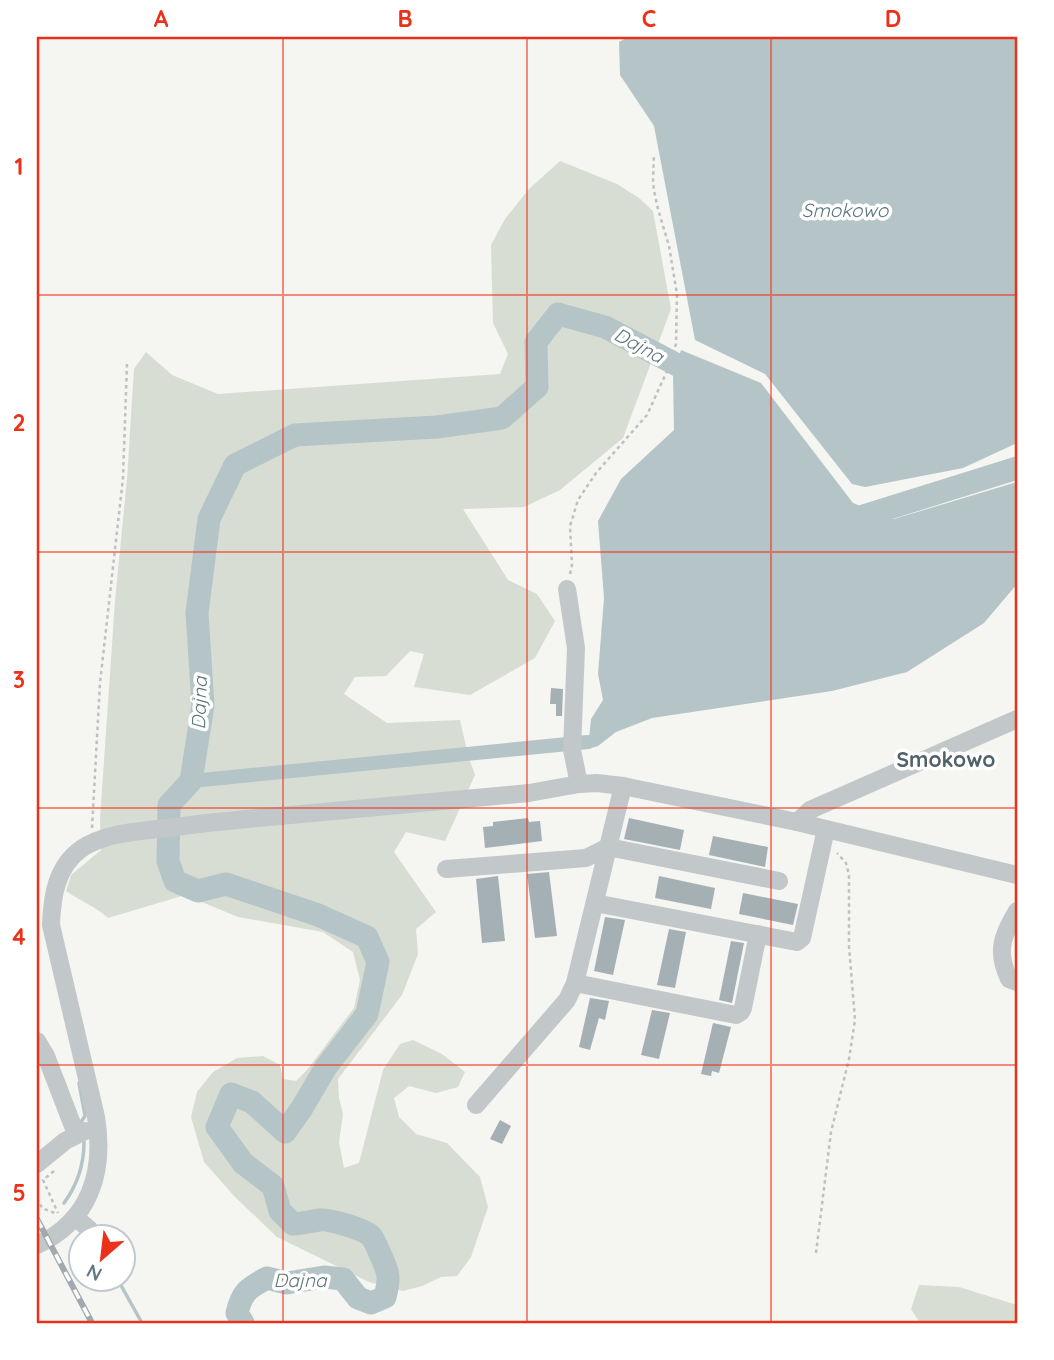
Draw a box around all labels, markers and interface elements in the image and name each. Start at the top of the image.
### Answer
text: A [154,4,169,33]
text: B [397,4,413,33]
text: C [642,4,656,33]
text: D [885,4,901,33]
text: 1 [15,152,23,181]
water label: Smokowo [802,198,890,222]
water label: Dajna [610,322,669,369]
text: 2 [12,408,26,437]
text: 3 [13,665,25,694]
water label: Dajna [186,675,212,730]
district label: Smokowo [897,746,995,772]
text: 4 [12,922,26,951]
text: 5 [12,1178,26,1207]
north arrow [66,1224,136,1294]
text: N [82,1259,106,1287]
water label: Dajna [274,1268,328,1292]

